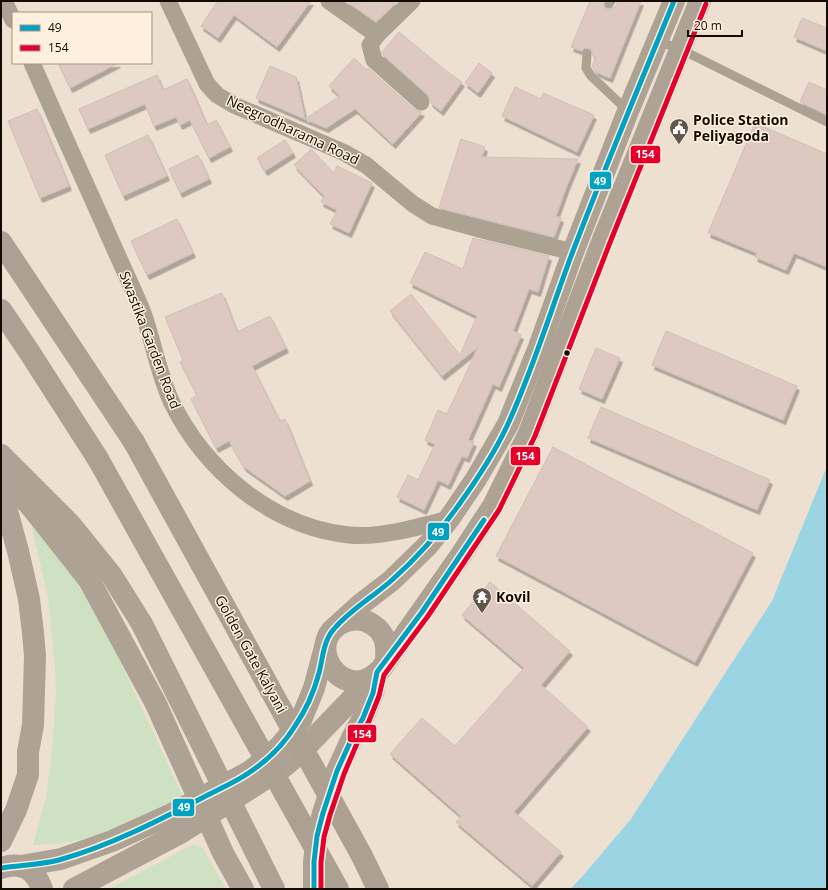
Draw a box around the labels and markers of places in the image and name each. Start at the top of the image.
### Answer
place label: Police Station Peliyagoda [693,110,789,145]
public building icon: Police Station Peliyagoda [668,117,690,145]
unlabelled marker [562,348,572,358]
temple icon: Kovil [471,586,493,614]
place label: Kovil [496,587,530,606]

